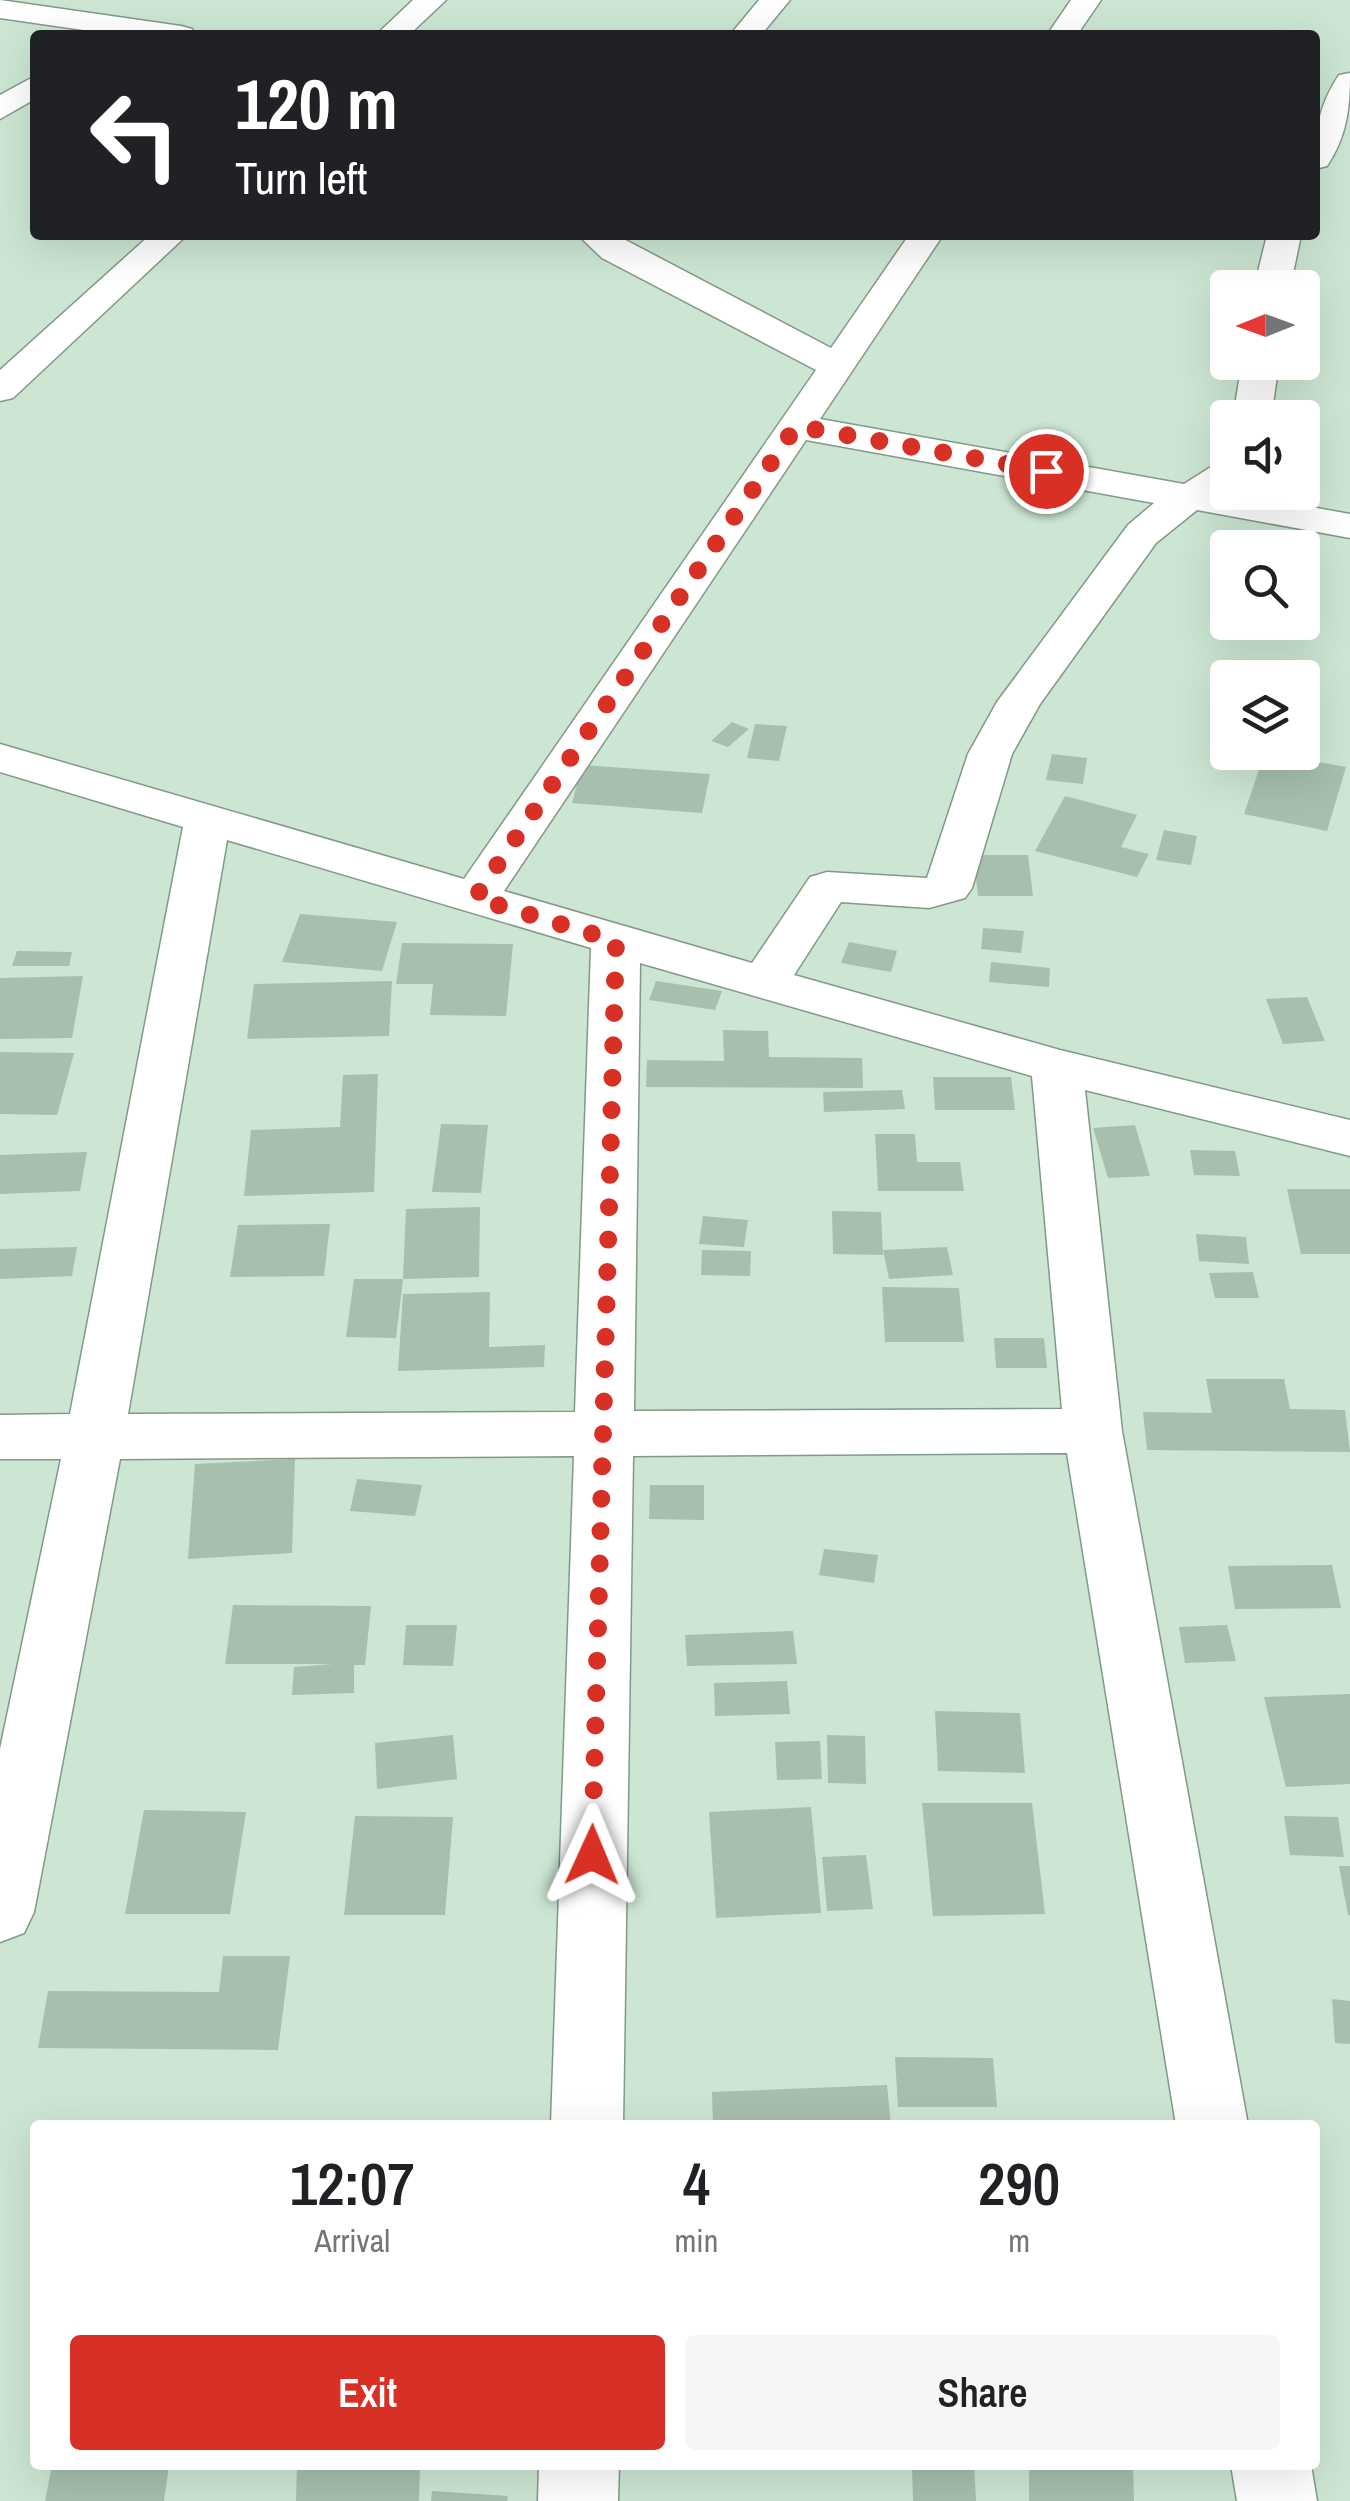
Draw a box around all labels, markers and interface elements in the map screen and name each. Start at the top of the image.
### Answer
text: 120 m [235,57,398,151]
icon: left [70,70,200,200]
text: Turn left [235,147,367,208]
north arrow [1210,270,1320,380]
map controls [1210,270,1320,770]
button: sound [1210,400,1320,510]
pin [1004,429,1089,514]
icon: arrive [1019,444,1074,499]
button: search [1210,530,1320,640]
button: layers [1210,660,1320,770]
position arrow [540,1803,644,1907]
text: 12:07 [290,2143,415,2224]
text: 4 [683,2143,710,2224]
text: 290 [978,2143,1060,2224]
text: Arrival [314,2219,390,2262]
text: min [675,2219,718,2262]
text: m [1008,2219,1030,2262]
button: Exit [70,2335,665,2450]
button: Share [685,2335,1280,2450]

